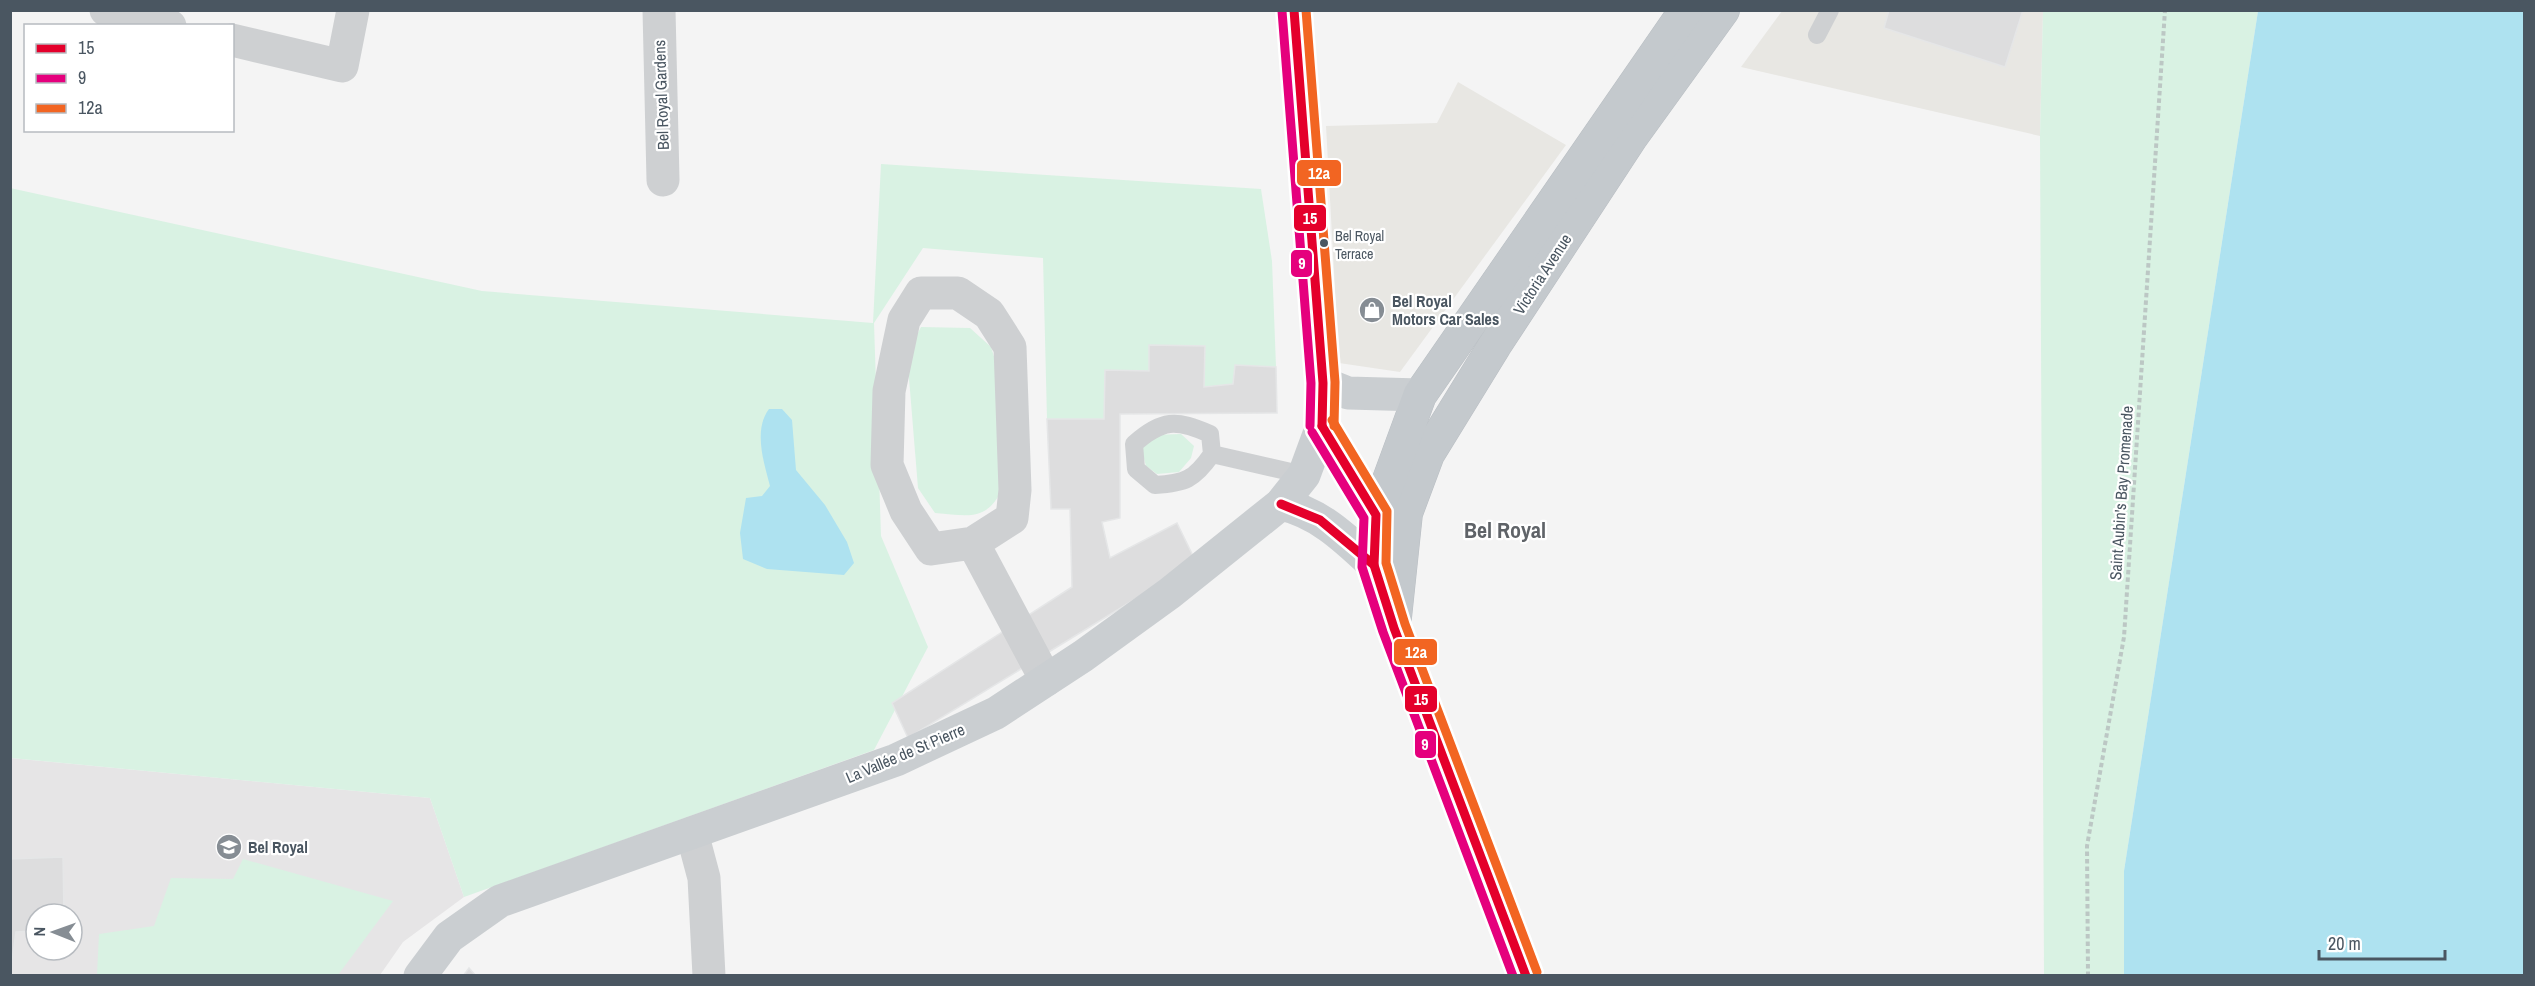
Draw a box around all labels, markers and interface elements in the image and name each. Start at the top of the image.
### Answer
legend [24,24,234,132]
text: 15 [78,35,94,60]
street label: Bel Royal Gardens [648,40,674,150]
text: 9 [78,65,86,90]
text: 12a [78,95,103,120]
line badge: 12a [1296,159,1342,187]
text: 12a [1308,162,1331,184]
line badge: 15 [1293,204,1327,232]
text: 15 [1303,207,1317,229]
place label: Bel Royal Terrace [1335,227,1384,263]
street label: Victoria Avenue [1508,229,1576,319]
marker: Bel Royal Terrace [1318,237,1330,249]
line badge: 9 [1290,249,1313,278]
text: 9 [1298,252,1306,274]
place label: Bel Royal Motors Car Sales [1392,290,1499,330]
shop icon: Bel Royal Motors Car Sales [1357,295,1387,325]
street label: Saint Aubin's Bay Promenade [2104,405,2138,581]
district label: Bel Royal [1464,515,1546,545]
line badge: 12a [1393,638,1438,666]
text: 12a [1405,641,1428,663]
line badge: 15 [1404,685,1438,713]
text: 15 [1414,688,1428,710]
street label: La Vallée de St Pierre [842,718,968,788]
line badge: 9 [1414,730,1437,759]
text: 9 [1421,733,1429,755]
school or university icon: Bel Royal [214,832,244,862]
place label: Bel Royal [248,836,308,858]
north arrow [24,902,84,962]
scale bar [2319,923,2445,961]
text: N [28,927,50,937]
text: 20 m [2328,931,2361,956]

